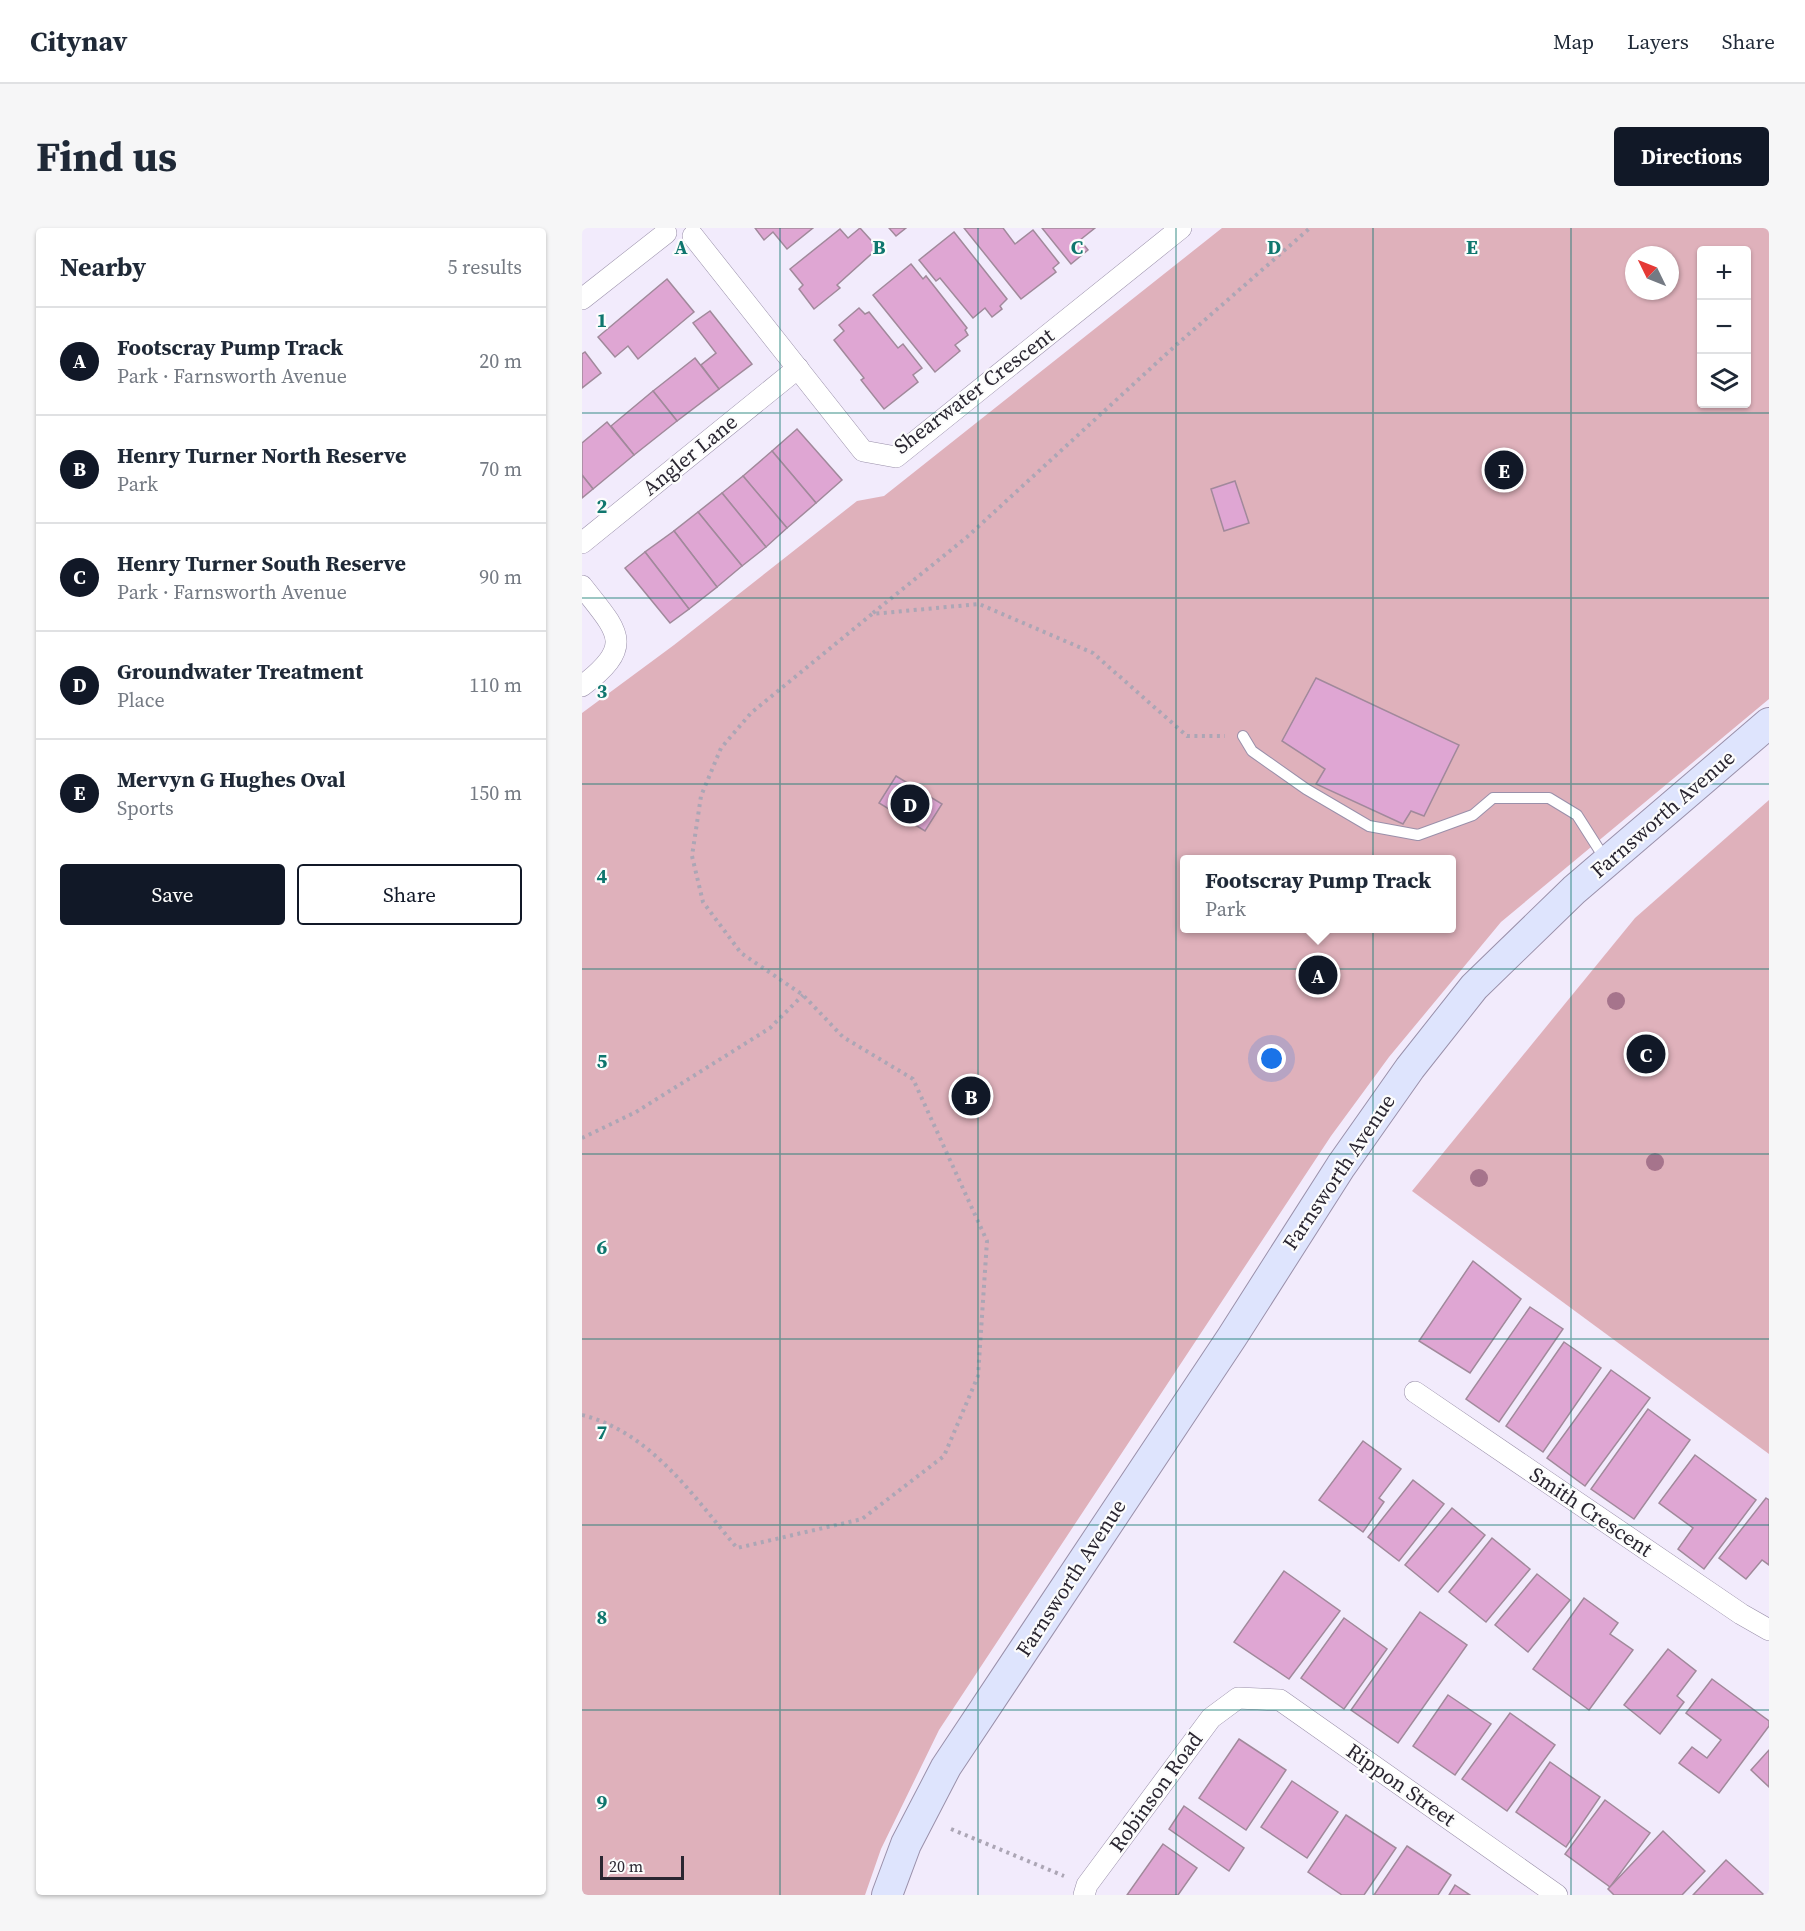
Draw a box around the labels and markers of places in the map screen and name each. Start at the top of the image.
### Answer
pin: E [1484,448,1524,492]
pin: D [890,782,930,826]
pin: A [1298,952,1338,998]
pin: C [1626,1032,1666,1076]
pin: B [952,1074,990,1118]

